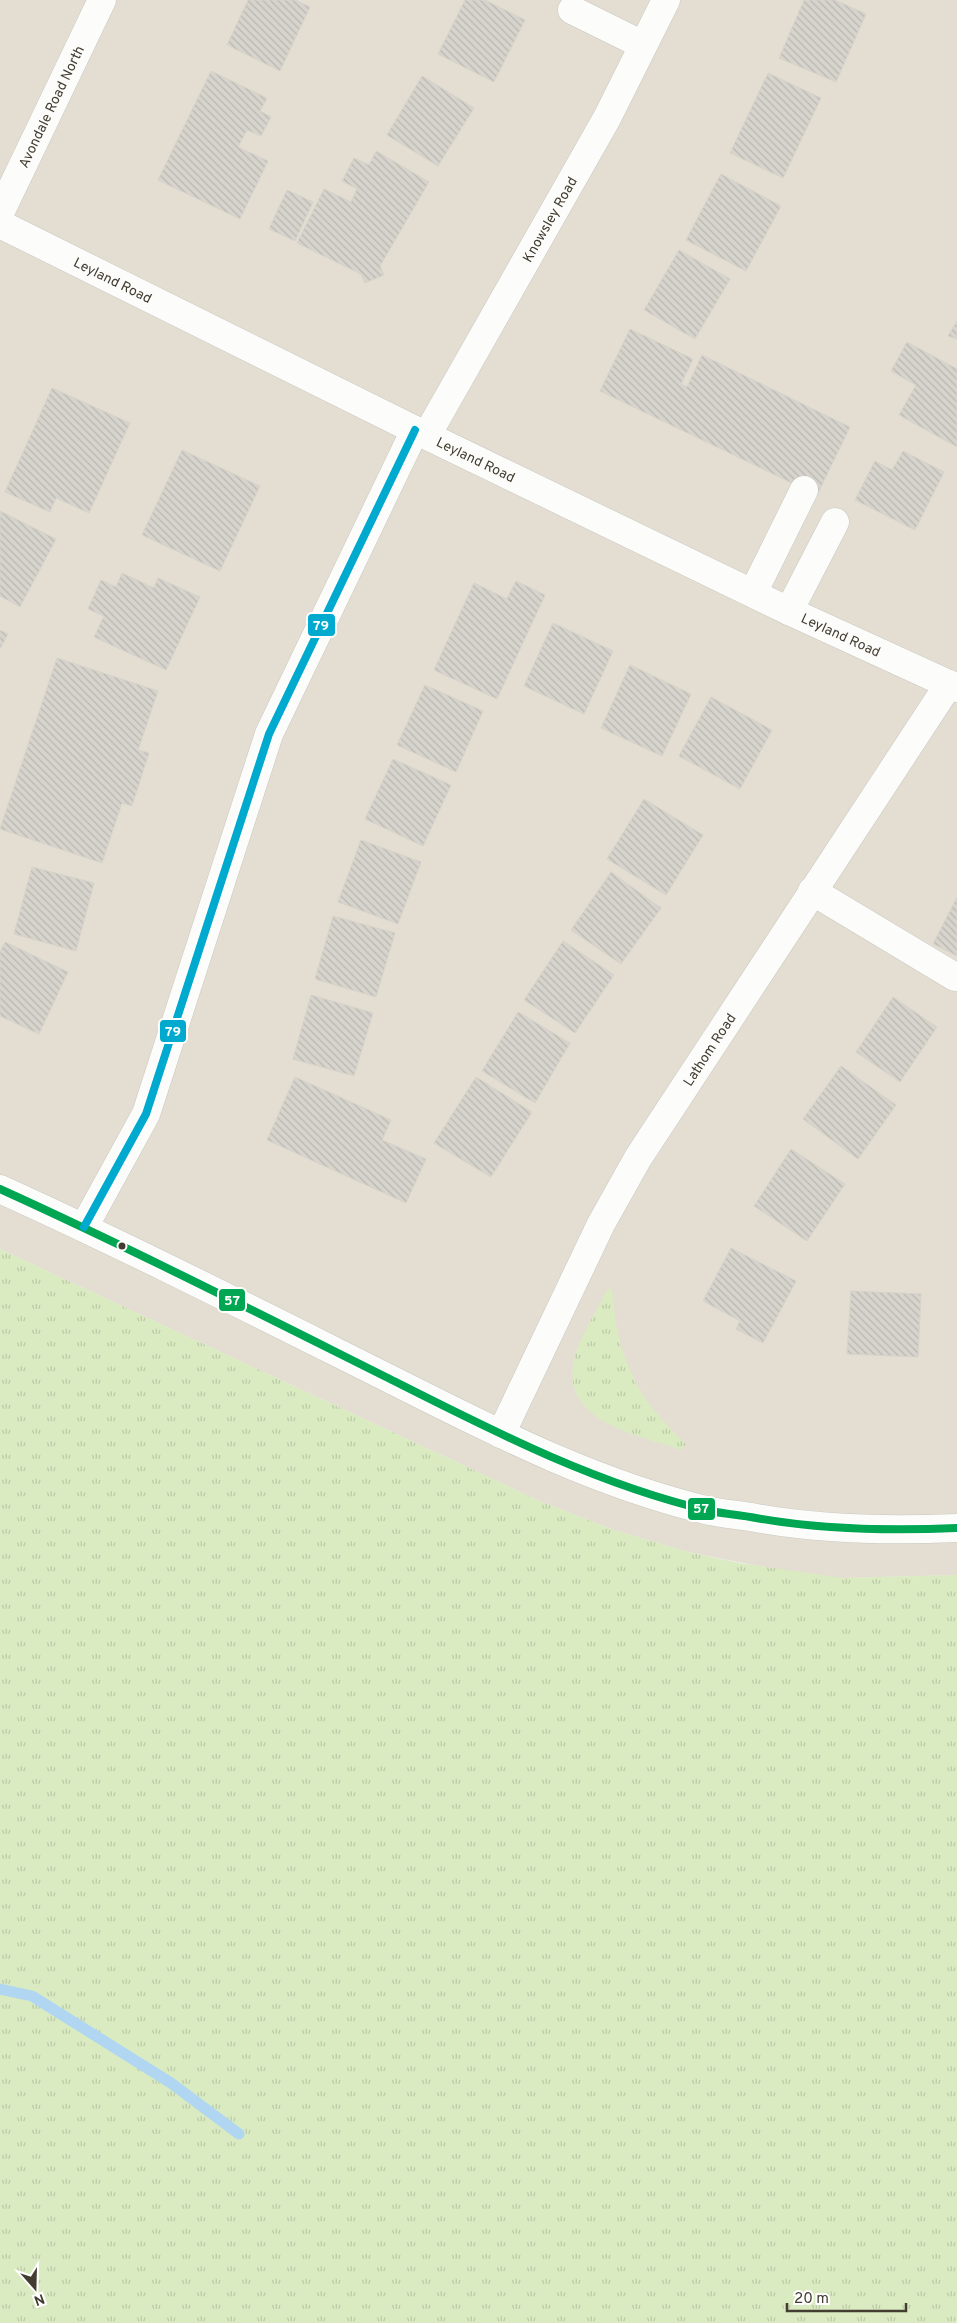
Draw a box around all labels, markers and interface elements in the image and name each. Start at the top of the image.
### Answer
street label: Avondale Road North [16,43,89,171]
street label: Knowsley Road [520,174,582,266]
street label: Leyland Road [70,255,154,308]
street label: Leyland Road [433,435,517,487]
street label: Leyland Road [798,611,883,662]
line badge: 79 [307,613,336,637]
text: 79 [313,618,329,635]
street label: Lathom Road [680,1011,740,1090]
line badge: 79 [159,1019,187,1043]
text: 79 [165,1024,181,1041]
unlabelled marker [117,1241,127,1251]
line badge: 57 [218,1288,246,1312]
text: 57 [224,1293,240,1310]
line badge: 57 [687,1497,716,1521]
text: 57 [693,1501,709,1518]
north arrow [10,2263,60,2313]
scale bar [787,2280,906,2312]
text: N [31,2289,47,2309]
text: 20 m [794,2290,829,2309]

